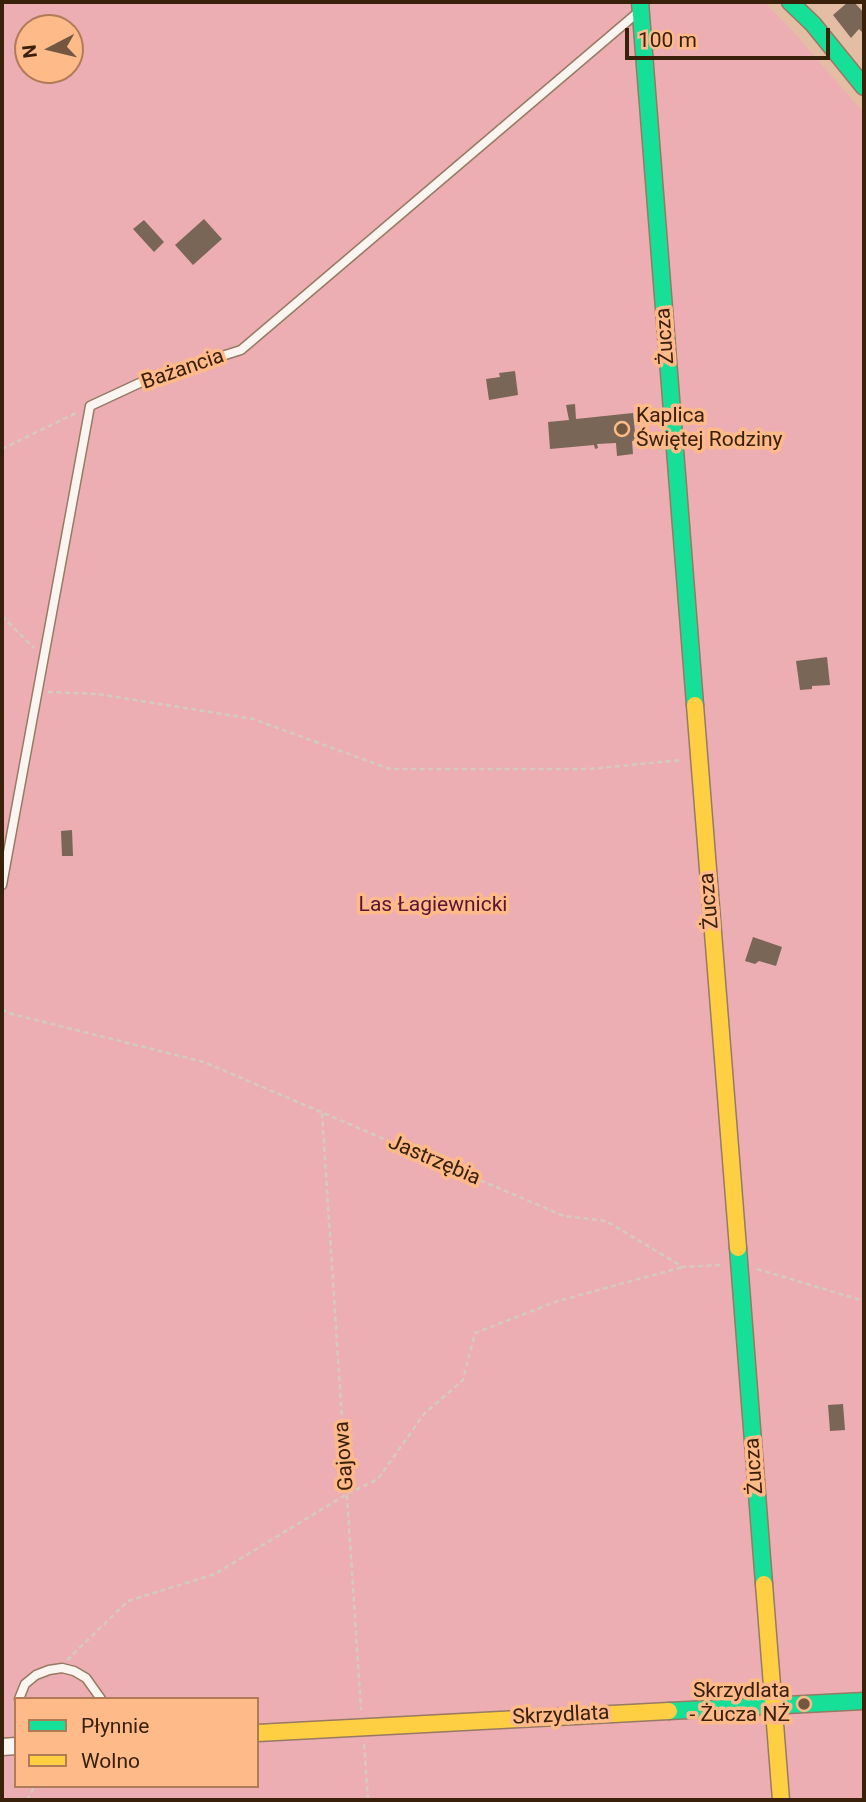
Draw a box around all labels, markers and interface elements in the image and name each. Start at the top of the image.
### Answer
north arrow [14,14,84,84]
scale bar [628,14,833,58]
text: 100 m [638,28,697,52]
text: N [17,43,42,59]
street label: Żucza [651,307,681,365]
street label: Bażancia [138,344,228,396]
place label: Kaplica Świętej Rodziny [636,404,783,454]
marker: Kaplica Świętej Rodziny [614,421,630,437]
street label: Żucza [695,872,725,930]
park label: Las Łagiewnicki [359,893,507,919]
street label: Jastrzębia [384,1130,484,1192]
street label: Gajowa [330,1420,360,1492]
street label: Żucza [740,1437,770,1495]
place label: Skrzydlata - Żucza NŻ [689,1679,790,1729]
marker: Skrzydlata - Żucza NŻ [796,1696,812,1712]
legend [14,1697,259,1788]
street label: Skrzydlata [512,1701,610,1731]
text: Płynnie [81,1714,149,1738]
text: Wolno [81,1749,140,1773]

